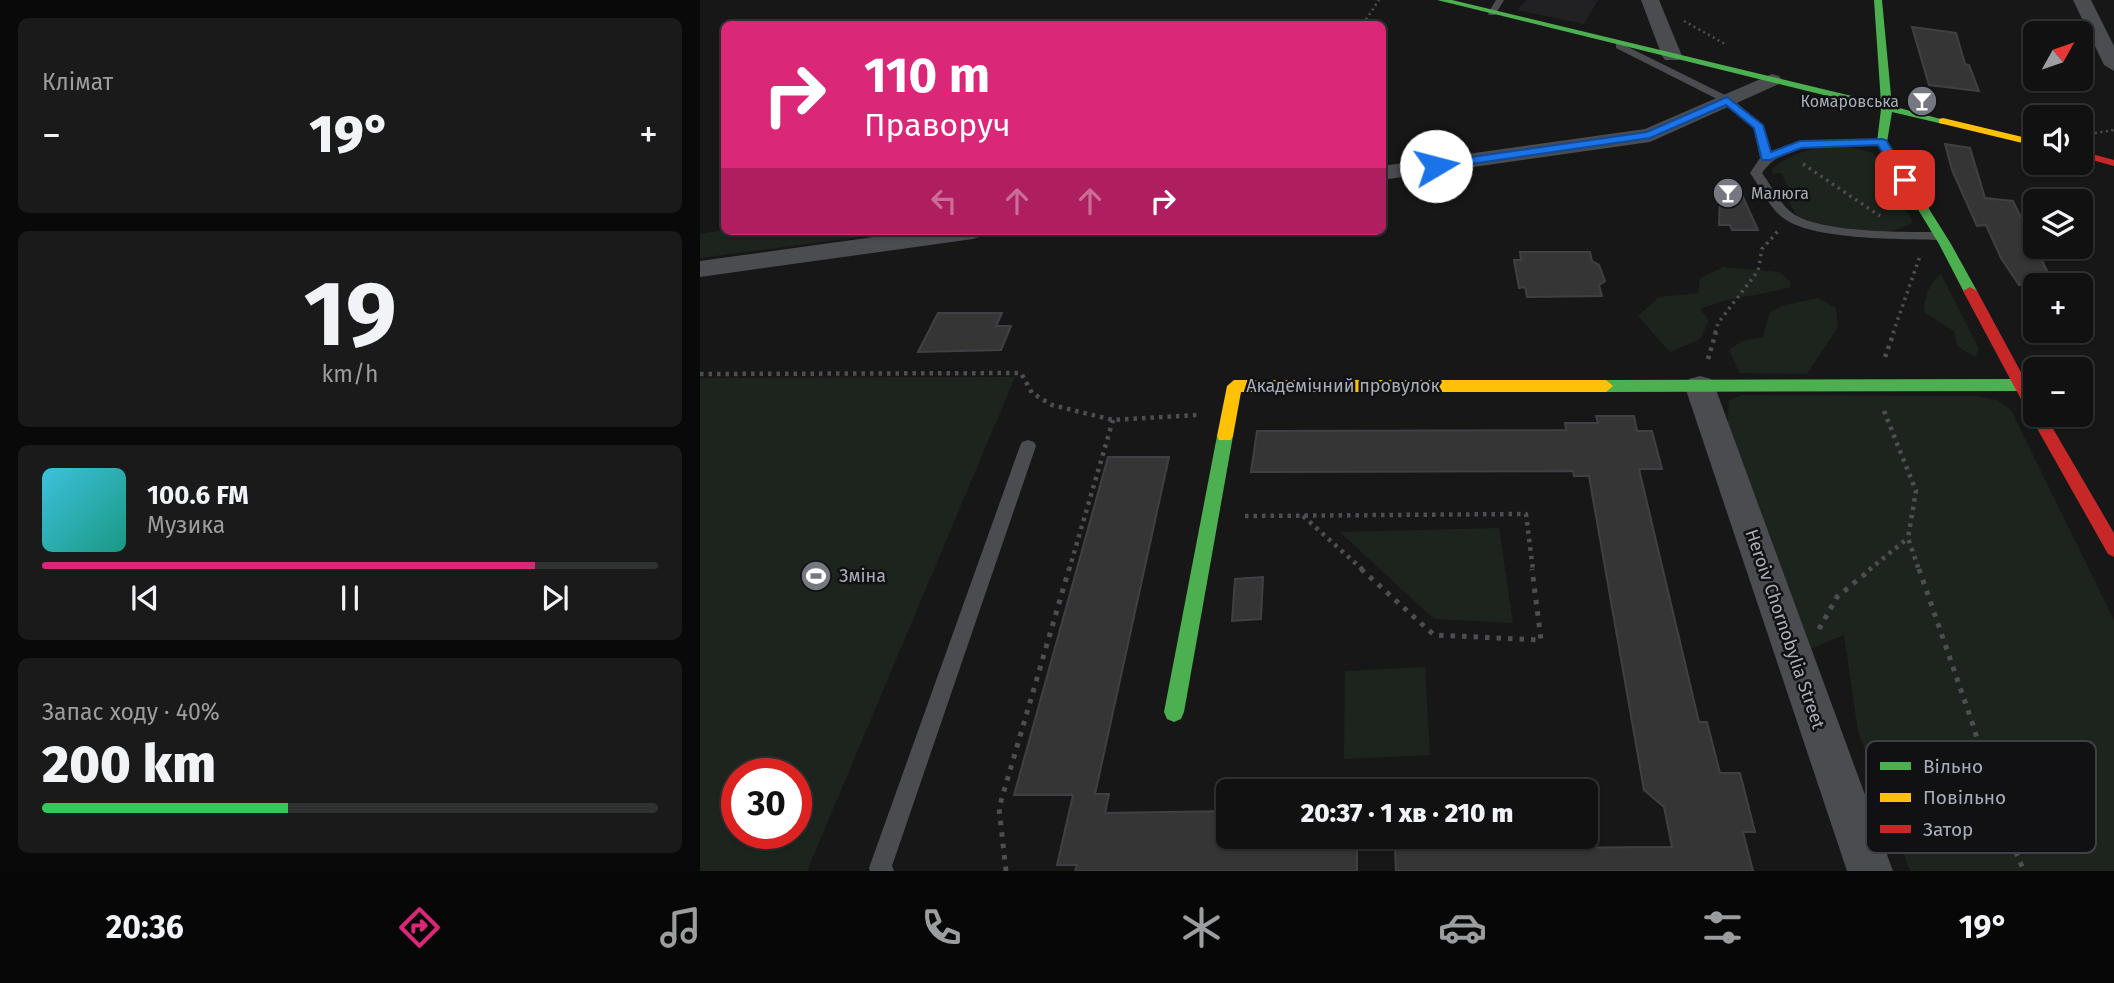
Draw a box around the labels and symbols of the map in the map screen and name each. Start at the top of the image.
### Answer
north arrow [2023,21,2093,91]
bar icon: Комаровська [1905,84,1939,118]
place label: Комаровська [1801,92,1899,111]
position arrow [1399,129,1473,203]
pin [1875,150,1935,210]
bar icon: Малюга [1711,176,1745,210]
place label: Малюга [1751,184,1809,203]
street label: Академічний провулок [1246,375,1441,397]
street label: Heroiv Chornobylia Street [1740,526,1830,732]
sports icon: Зміна [799,559,833,593]
place label: Зміна [839,565,886,587]
legend [1866,741,2096,853]
text: Вільно [1923,755,1983,778]
speed limit sign: 30 [721,758,812,849]
text: Повільно [1923,786,2006,809]
text: Затор [1923,818,1973,841]

